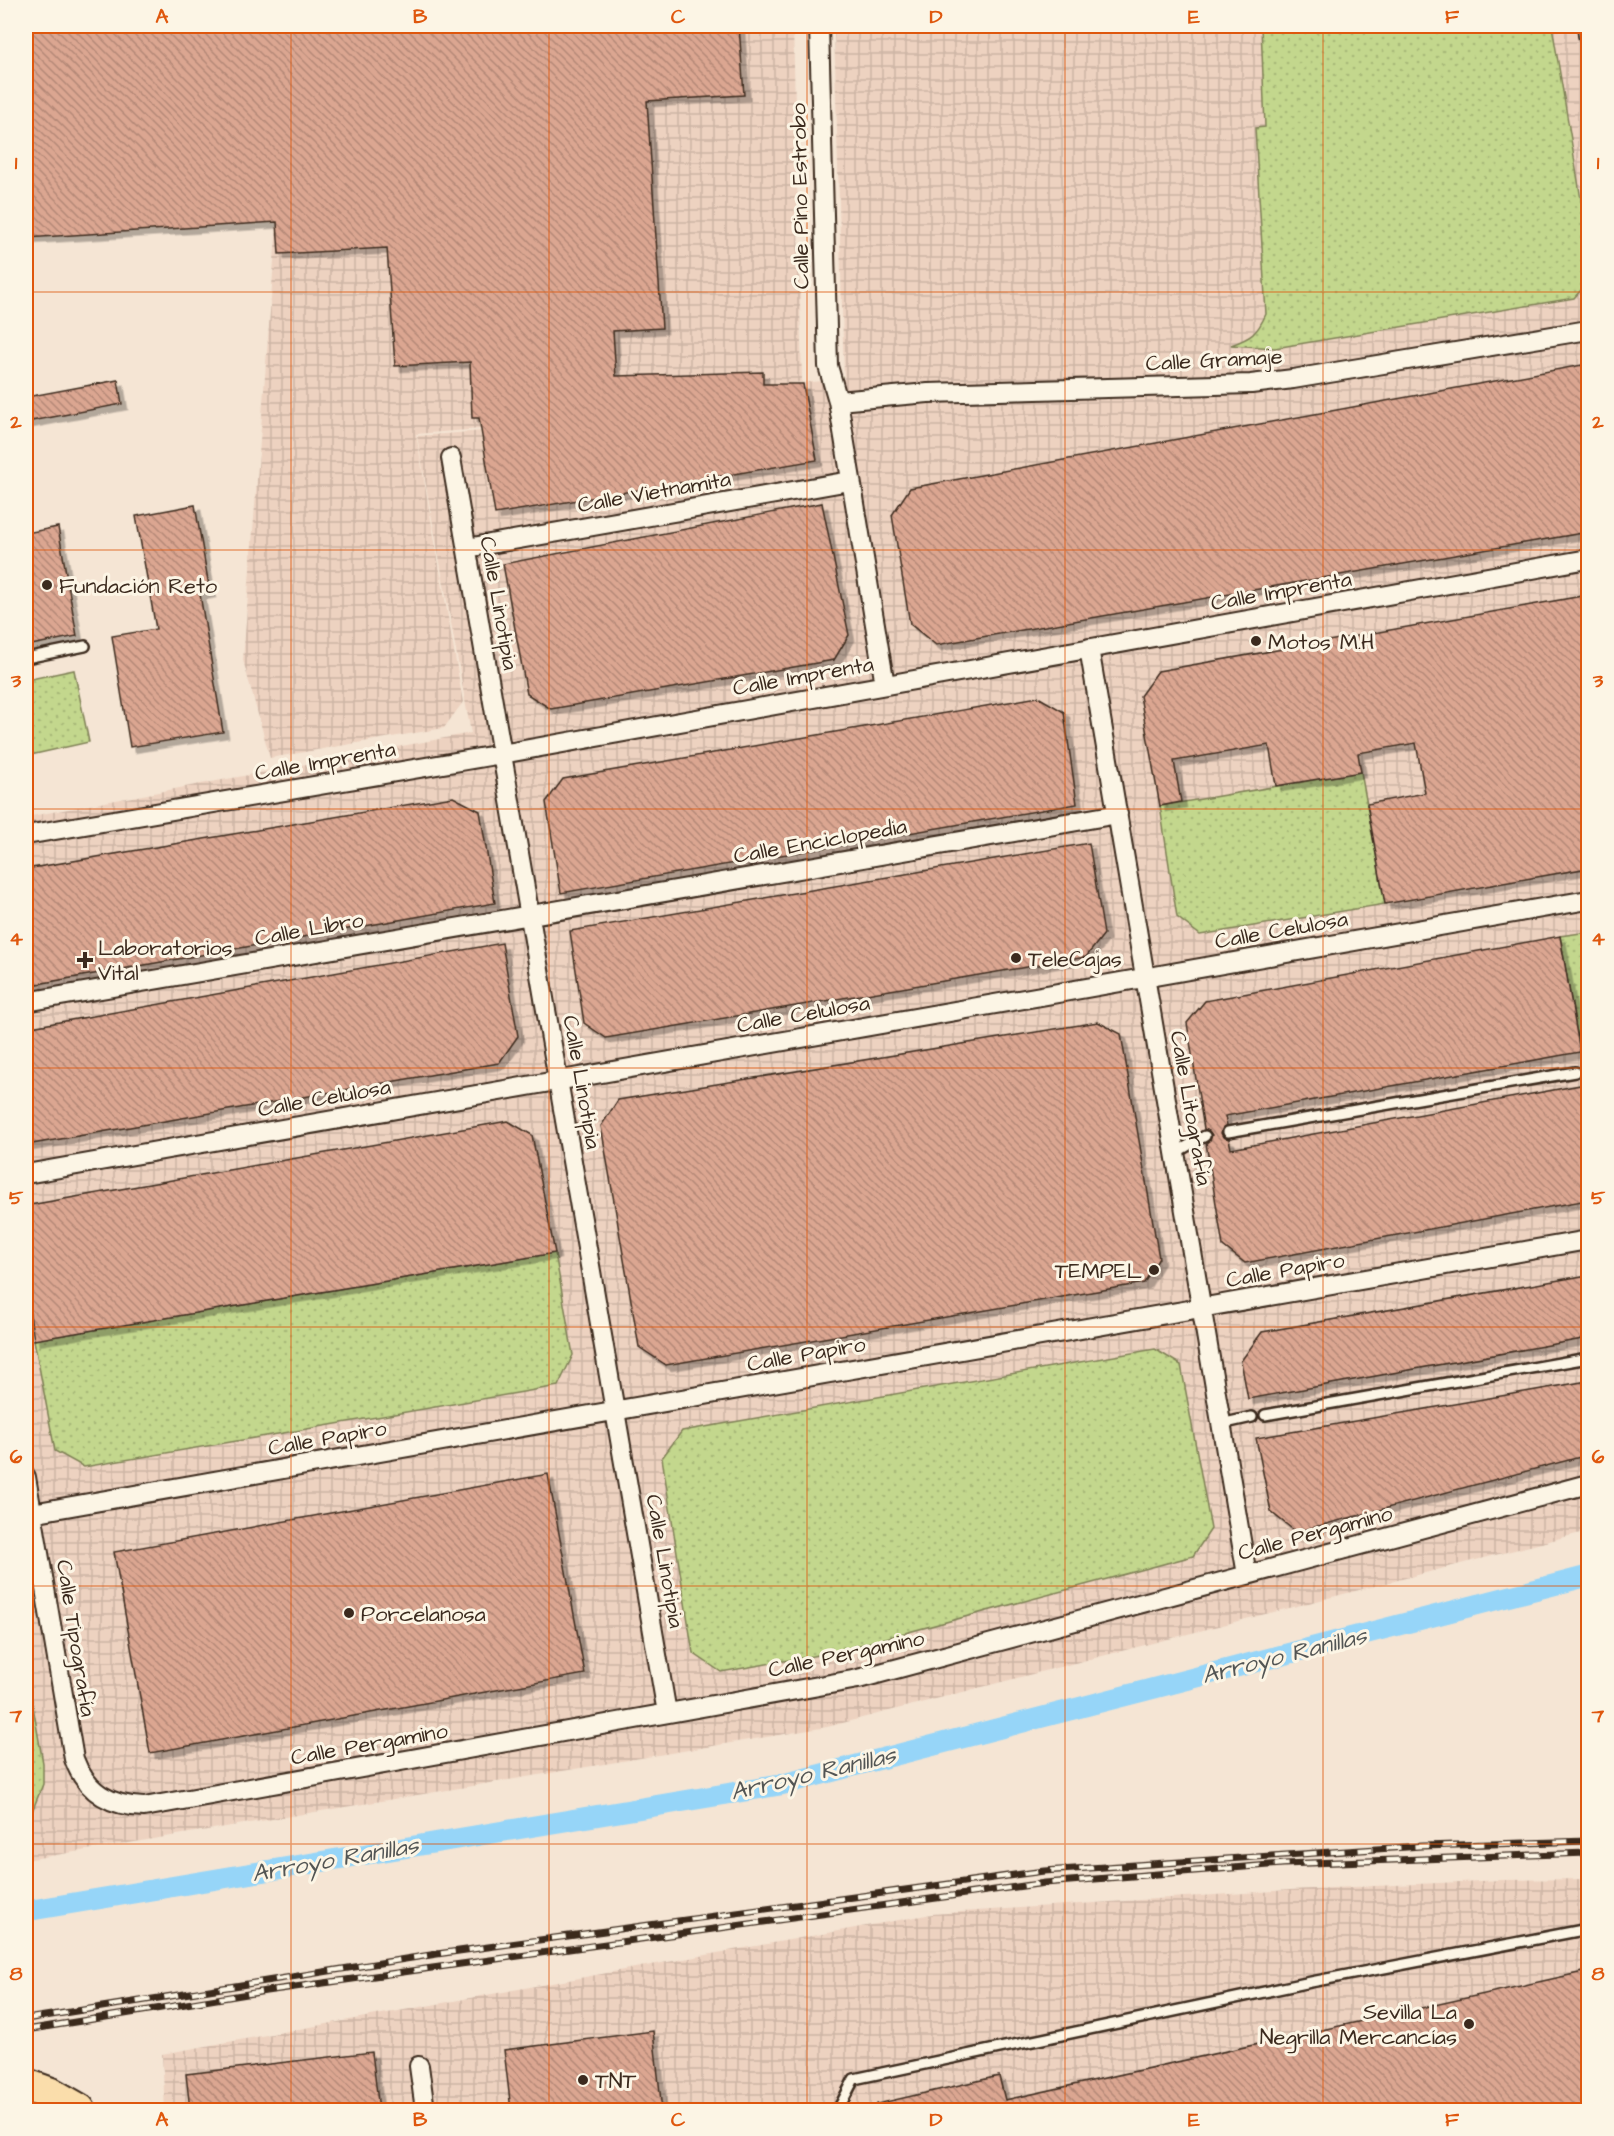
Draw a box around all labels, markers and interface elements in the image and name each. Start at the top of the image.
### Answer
text: A [156,3,169,31]
text: B [413,3,428,31]
text: C [671,3,686,31]
text: D [930,3,943,31]
text: E [1188,3,1200,31]
text: F [1445,3,1460,31]
street label: Calle Pino Estrobo [783,102,818,289]
text: 1 [15,149,18,177]
text: 1 [1597,149,1600,177]
street label: Calle Gramaje [1145,341,1283,380]
text: 2 [9,408,22,436]
text: 2 [1591,408,1604,436]
street label: Calle Vietnamita [575,464,733,521]
street label: Calle Linotipia [472,534,526,673]
street label: Calle Imprenta [1209,564,1354,619]
place label: Fundación Reto [59,571,218,602]
marker: Fundación Reto [40,578,54,592]
place label: Motos M.H [1268,627,1374,658]
marker: Motos M.H [1249,634,1263,648]
street label: Calle Imprenta [731,649,876,704]
text: 3 [10,667,22,695]
text: 3 [1592,667,1604,695]
street label: Calle Imprenta [253,734,398,789]
street label: Calle Enciclopedia [731,811,909,872]
street label: Calle Celulosa [1212,904,1350,957]
street label: Calle Libro [252,905,367,954]
text: 4 [9,925,23,953]
text: 4 [1591,925,1605,953]
place label: Laboratorios Vital [98,933,233,989]
place label: TeleCajas [1028,944,1122,975]
marker: Laboratorios Vital [76,951,94,969]
marker: TeleCajas [1009,951,1023,965]
street label: Calle Celulosa [734,988,872,1041]
street label: Calle Linotipia [555,1013,609,1152]
street label: Calle Litografía [1161,1029,1219,1188]
street label: Calle Celulosa [255,1072,393,1125]
text: 5 [9,1184,24,1212]
text: 5 [1591,1184,1606,1212]
street label: Calle Papiro [1224,1245,1348,1296]
place label: TEMPEL [1055,1256,1142,1287]
marker: TEMPEL [1147,1263,1161,1277]
street label: Calle Papiro [745,1329,869,1380]
street label: Calle Papiro [266,1413,390,1464]
text: 6 [10,1443,23,1471]
text: 6 [1592,1443,1605,1471]
street label: Calle Linotipia [638,1492,692,1631]
street label: Calle Pergamino [1235,1498,1397,1570]
street label: Calle Tipografía [47,1558,103,1719]
place label: Porcelanosa [361,1599,486,1630]
marker: Porcelanosa [342,1606,356,1620]
water label: Arroyo Ranillas [1198,1619,1372,1693]
street label: Calle Pergamino [765,1623,928,1687]
text: 7 [9,1702,23,1730]
text: 7 [1591,1702,1605,1730]
street label: Calle Pergamino [288,1715,451,1775]
water label: Arroyo Ranillas [727,1738,901,1809]
water label: Arroyo Ranillas [249,1828,423,1891]
text: 8 [10,1960,23,1988]
text: 8 [1592,1960,1605,1988]
place label: Sevilla La Negrilla Mercancías [1260,1997,1457,2054]
marker: Sevilla La Negrilla Mercancías [1462,2017,1476,2031]
place label: TNT [595,2066,637,2097]
marker: TNT [576,2073,590,2087]
text: A [156,2106,169,2134]
text: B [413,2106,428,2134]
text: C [671,2106,686,2134]
text: D [930,2106,943,2134]
text: E [1188,2106,1200,2134]
text: F [1445,2106,1460,2134]

